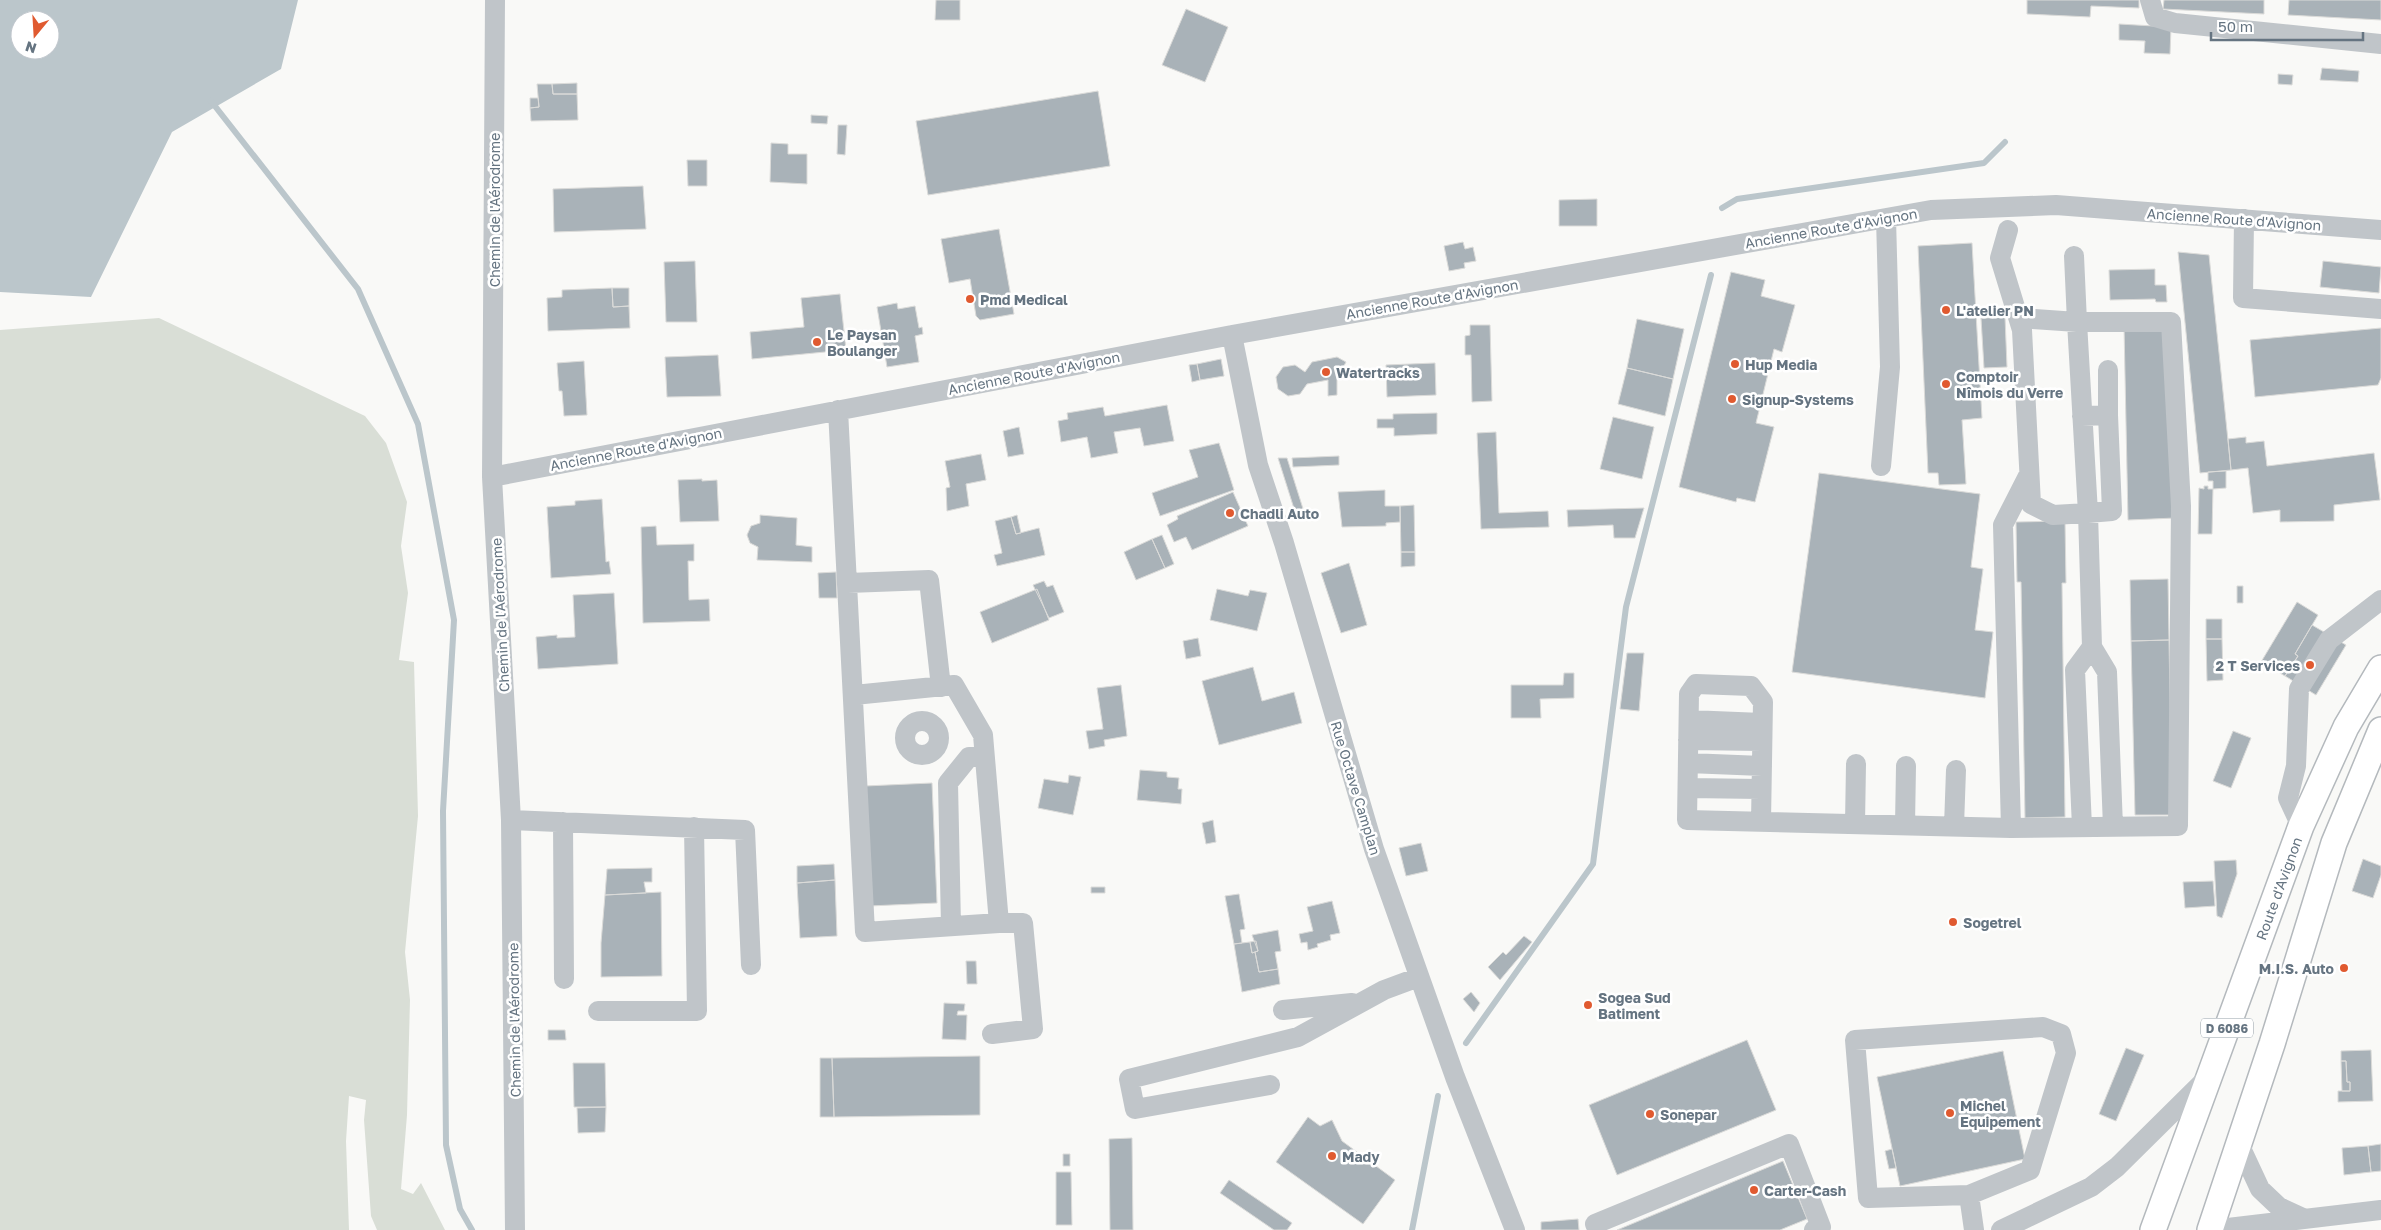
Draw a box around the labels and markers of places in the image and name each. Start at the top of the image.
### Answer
place label: Pmd Medical [980,291,1068,308]
marker: Pmd Medical [964,293,976,305]
place label: L'atelier PN [1956,302,2034,319]
marker: L'atelier PN [1940,304,1952,316]
place label: Le Paysan Boulanger [827,326,898,359]
marker: Le Paysan Boulanger [811,336,823,348]
place label: Hup Media [1745,356,1817,373]
marker: Hup Media [1729,358,1741,370]
place label: Watertracks [1336,364,1420,381]
marker: Watertracks [1320,366,1332,378]
place label: Comptoir Nîmois du Verre [1956,368,2063,401]
marker: Comptoir Nîmois du Verre [1940,378,1952,390]
place label: Signup-Systems [1742,391,1854,408]
marker: Signup-Systems [1726,393,1738,405]
place label: Chadli Auto [1240,505,1319,522]
marker: Chadli Auto [1224,507,1236,519]
place label: 2 T Services [2216,657,2300,674]
marker: 2 T Services [2304,659,2316,671]
place label: Sogetrel [1963,914,2022,931]
marker: Sogetrel [1947,916,1959,928]
place label: M.I.S. Auto [2259,960,2334,977]
marker: M.I.S. Auto [2338,962,2350,974]
place label: Sogea Sud Batiment [1598,989,1671,1022]
marker: Sogea Sud Batiment [1582,999,1594,1011]
place label: Michel Equipement [1960,1097,2041,1130]
place label: Sonepar [1660,1106,1717,1123]
marker: Michel Equipement [1944,1107,1956,1119]
marker: Sonepar [1644,1108,1656,1120]
place label: Mady [1342,1148,1380,1165]
marker: Mady [1326,1150,1338,1162]
place label: Carter-Cash [1764,1182,1846,1199]
marker: Carter-Cash [1748,1184,1760,1196]

